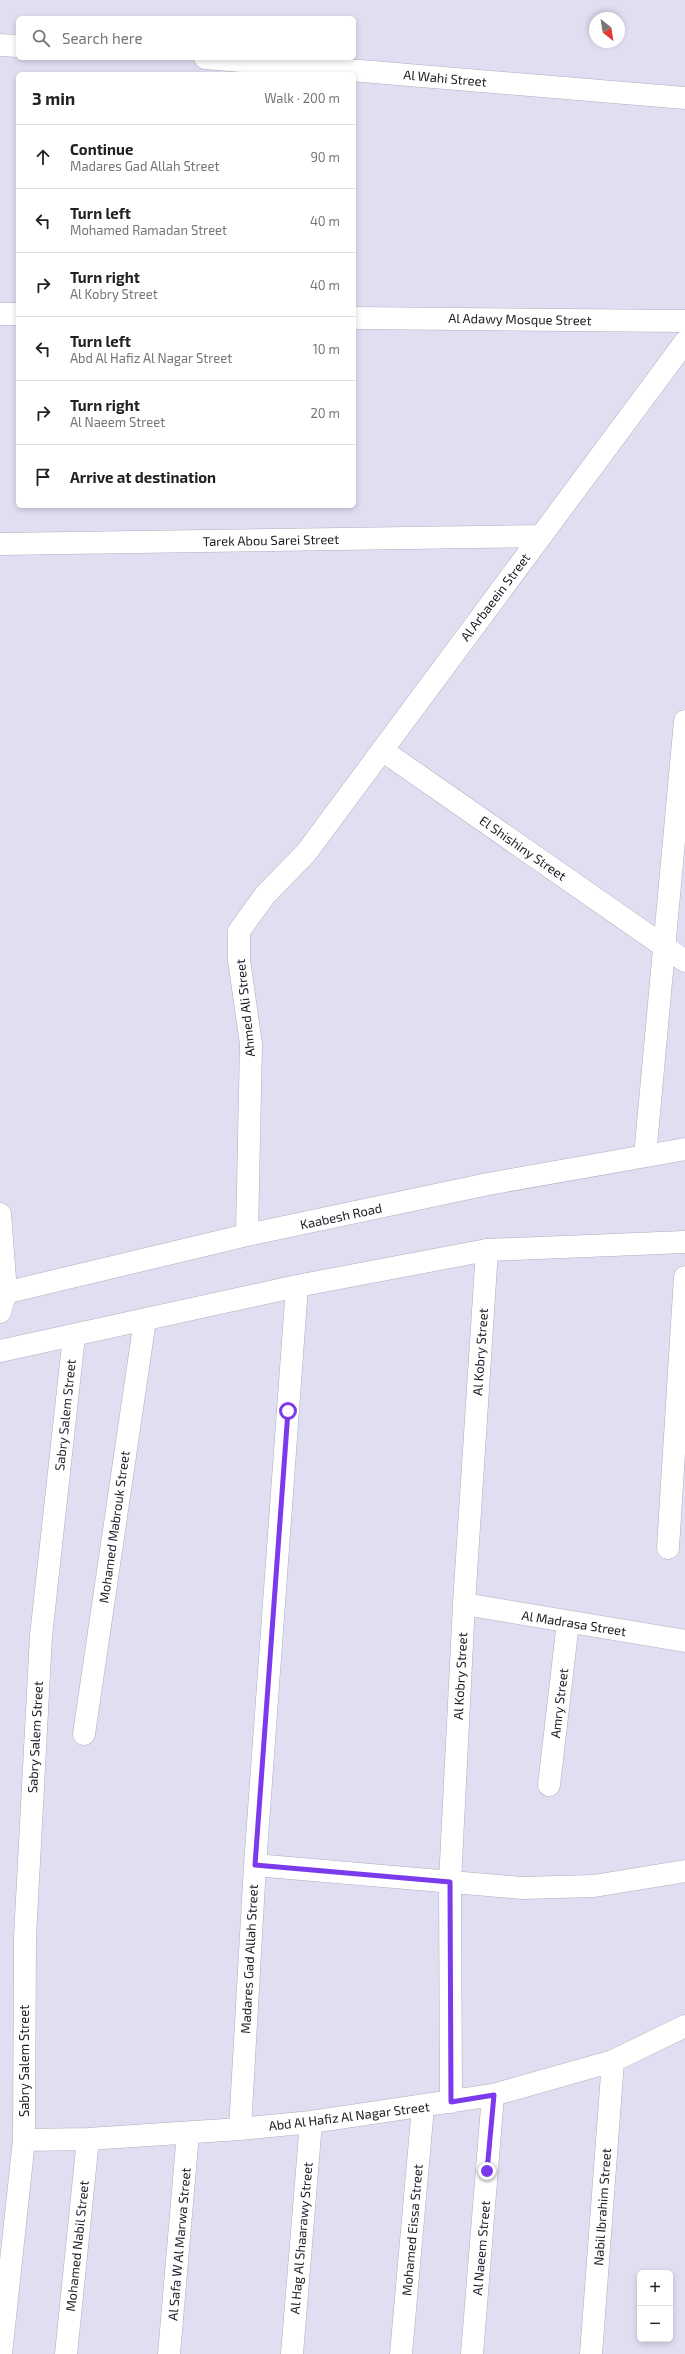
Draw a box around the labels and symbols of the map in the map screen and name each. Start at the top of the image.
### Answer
north arrow [589,12,625,48]
street label: Al Wahi Street [403,66,487,90]
street label: Al Adawy Mosque Street [448,310,592,328]
street label: Tarek Abou Sarei Street [203,531,339,549]
street label: Al Arbaeein Street [457,550,533,644]
street label: El Shishiny Street [476,812,570,884]
street label: Ahmed Ali Street [232,958,258,1058]
street label: Kaabesh Road [299,1200,383,1232]
street label: Al Kobry Street [469,1308,491,1396]
street label: Sabry Salem Street [51,1358,79,1472]
route start [279,1402,297,1420]
street label: Mohamed Mabrouk Street [95,1450,133,1604]
street label: Al Madrasa Street [521,1607,627,1639]
street label: Al Kobry Street [450,1632,470,1720]
street label: Amry Street [547,1667,571,1739]
street label: Sabry Salem Street [24,1680,46,1793]
street label: Madares Gad Allah Street [237,1884,261,2034]
street label: Sabry Salem Street [16,2005,32,2117]
street label: Abd Al Hafiz Al Nagar Street [268,2098,430,2134]
street label: Nabil Ibrahim Street [590,2148,614,2266]
street label: Al Hag Al Shaarawy Street [286,2161,316,2315]
route end [478,2162,496,2180]
street label: Mohamed Eissa Street [398,2163,426,2296]
street label: Al Safa W Al Marwa Street [164,2167,194,2321]
street label: Mohamed Nabil Street [62,2180,92,2312]
street label: Al Naeem Street [469,2200,493,2296]

